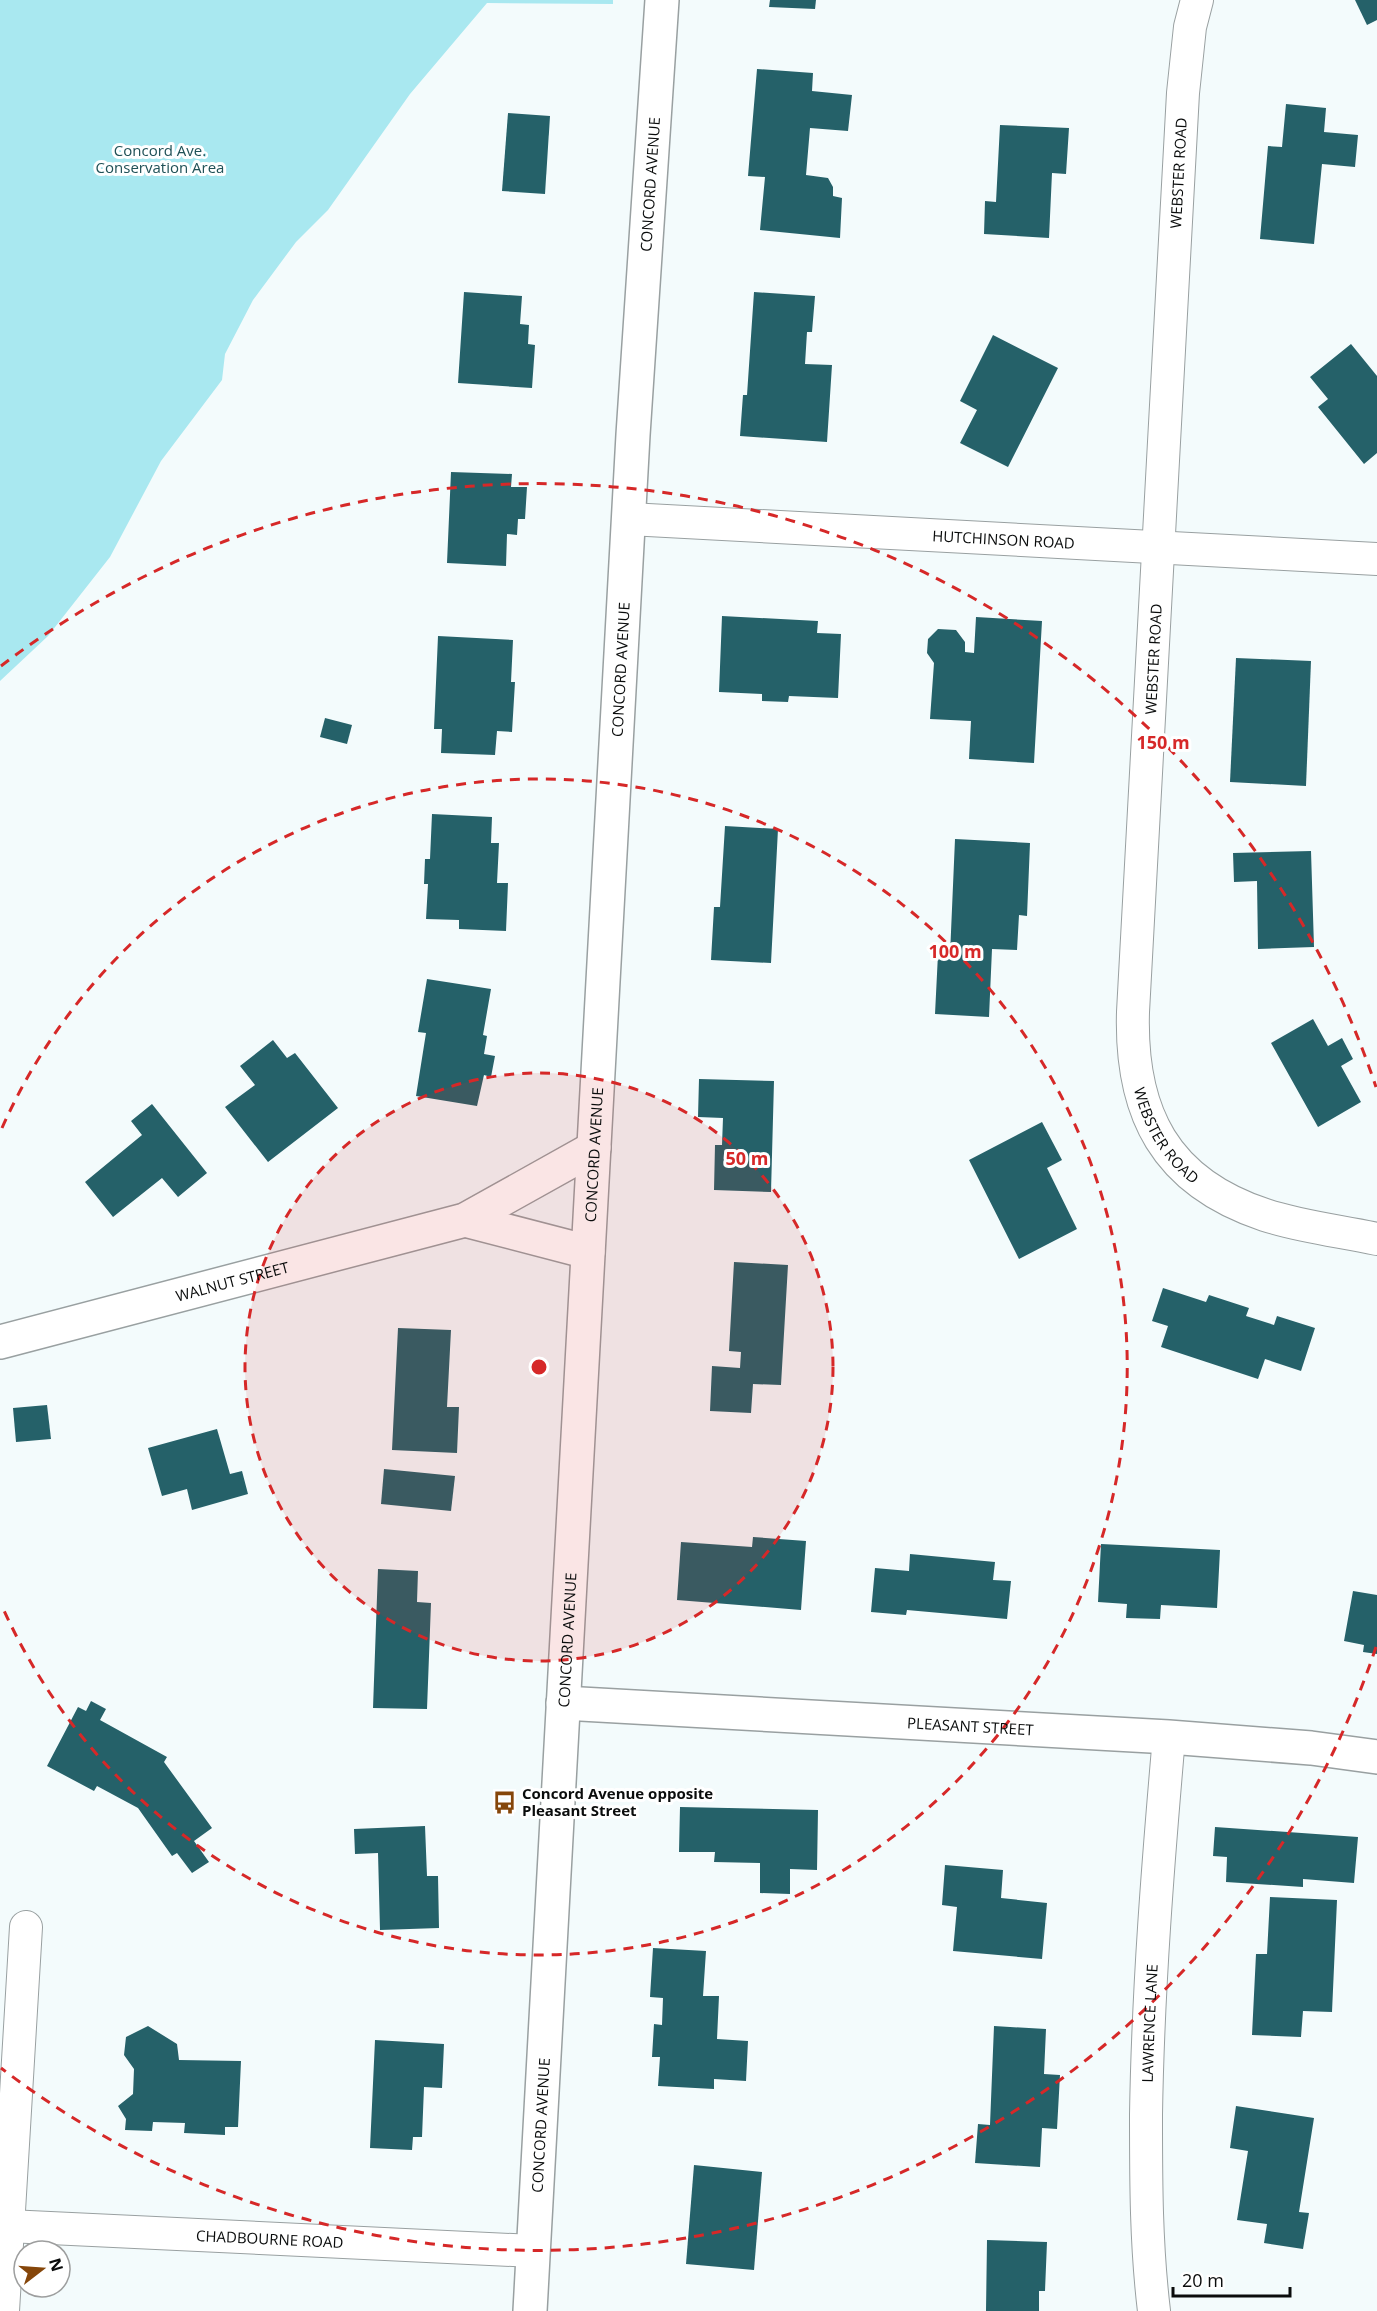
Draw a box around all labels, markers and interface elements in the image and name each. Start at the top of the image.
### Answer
street label: CONCORD AVENUE [635,116,664,252]
street label: WEBSTER ROAD [1165,117,1191,229]
park label: Concord Ave. Conservation Area [96,140,224,177]
street label: HUTCHINSON ROAD [932,525,1075,553]
street label: CONCORD AVENUE [606,602,634,737]
street label: WEBSTER ROAD [1140,603,1166,715]
text: 150 m [1136,730,1190,754]
text: 100 m [928,939,982,963]
street label: WEBSTER ROAD [1130,1085,1203,1188]
street label: CONCORD AVENUE [580,1087,607,1223]
text: 50 m [726,1146,768,1170]
street label: WALNUT STREET [173,1256,292,1306]
centre of rings [529,1357,549,1377]
street label: CONCORD AVENUE [553,1572,581,1708]
street label: PLEASANT STREET [907,1712,1035,1739]
place label: Concord Avenue opposite Pleasant Street [522,1783,713,1820]
bus stop icon: Concord Avenue opposite Pleasant Street [491,1789,517,1815]
street label: LAWRENCE LANE [1137,1963,1162,2083]
street label: CONCORD AVENUE [527,2057,554,2193]
street label: CHADBOURNE ROAD [196,2225,344,2252]
north arrow [12,2239,72,2299]
text: N [44,2255,69,2274]
scale bar [1173,2260,1290,2298]
text: 20 m [1182,2268,1224,2292]

